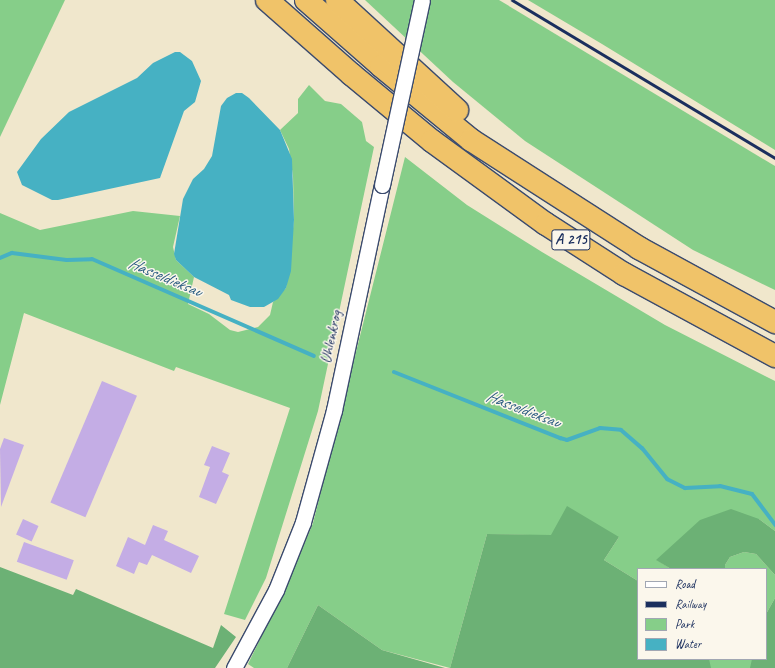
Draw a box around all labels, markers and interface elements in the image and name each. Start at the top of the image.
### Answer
road number: A 215 [551,227,591,253]
water label: Hasseldieksau [125,252,205,302]
street label: Uhlenkrog [316,309,346,365]
water label: Hasseldieksau [483,386,563,432]
legend [637,568,767,660]
text: Road [675,576,695,592]
text: Railway [675,596,706,612]
text: Park [675,616,694,632]
text: Water [675,636,701,652]

